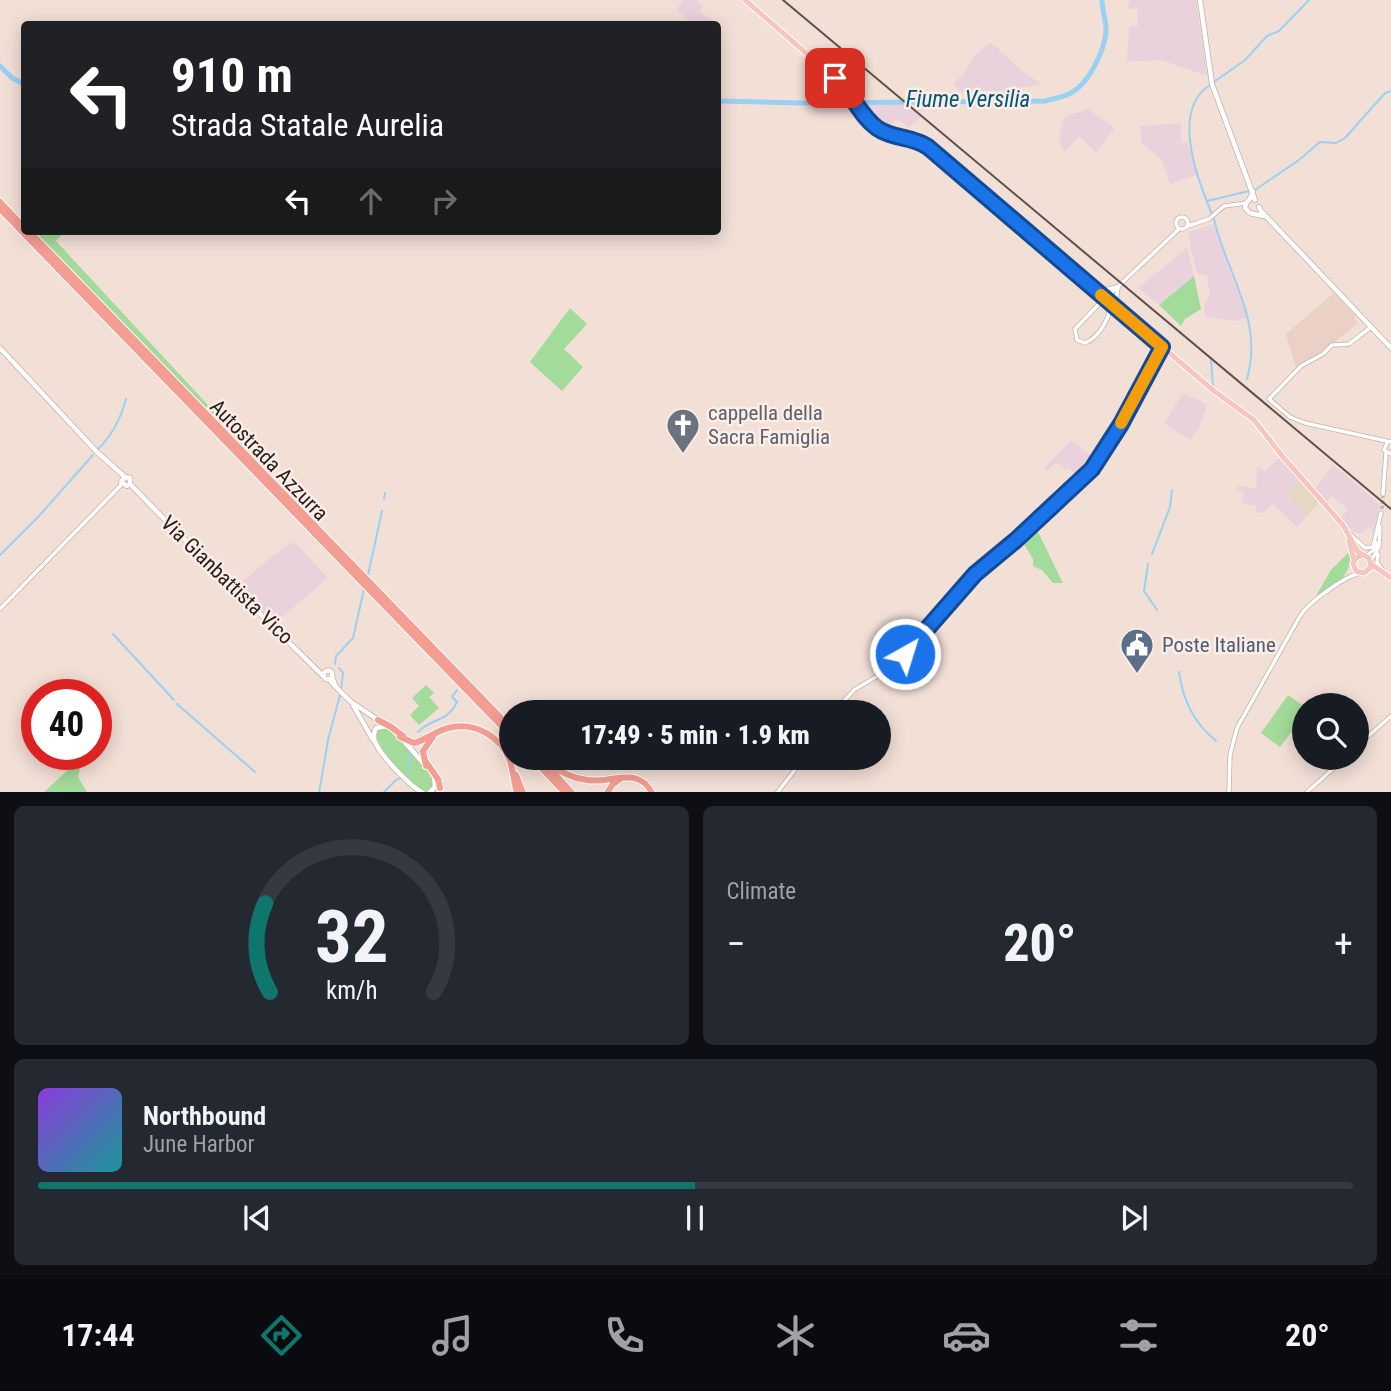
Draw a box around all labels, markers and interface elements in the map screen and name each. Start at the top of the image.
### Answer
text: 910 m [171,47,293,104]
pin [805,48,865,108]
icon: left [56,49,147,140]
icon: arrive [816,59,854,97]
water label: Fiume Versilia [906,86,1030,113]
text: Strada Statale Aurelia [171,106,444,144]
icon: left [279,182,317,220]
icon: ahead [352,182,390,220]
icon: right [425,182,463,220]
street label: Autostrada Azzurra [205,394,333,526]
place label: cappella della Sacra Famiglia [708,401,830,449]
church icon: cappella della Sacra Famiglia [664,406,702,455]
street label: Via Gianbattista Vico [156,511,298,649]
position arrow [868,617,942,691]
public building icon: Poste Italiane [1118,626,1156,675]
place label: Poste Italiane [1162,633,1276,657]
speed limit sign: 40 [21,679,112,770]
map controls [1292,693,1369,770]
button: search [1292,693,1369,770]
text: 17:49 · 5 min · 1.9 km [580,720,810,750]
text: Climate [727,878,796,905]
text: 32 [314,894,388,980]
text: 20° [1003,913,1076,974]
text: − [727,922,746,966]
text: + [1334,922,1353,966]
text: km/h [326,975,377,1004]
text: Northbound [143,1101,266,1131]
text: June Harbor [143,1131,255,1158]
icon: previous [238,1199,276,1237]
icon: pause [676,1199,714,1237]
icon: next [1115,1199,1153,1237]
icon: directions [257,1311,306,1360]
icon: music [428,1311,477,1360]
icon: phone [600,1311,649,1360]
icon: climate [771,1311,820,1360]
icon: car [942,1311,991,1360]
icon: filters [1114,1311,1163,1360]
text: 17:44 [61,1316,135,1354]
text: 20° [1285,1316,1330,1354]

